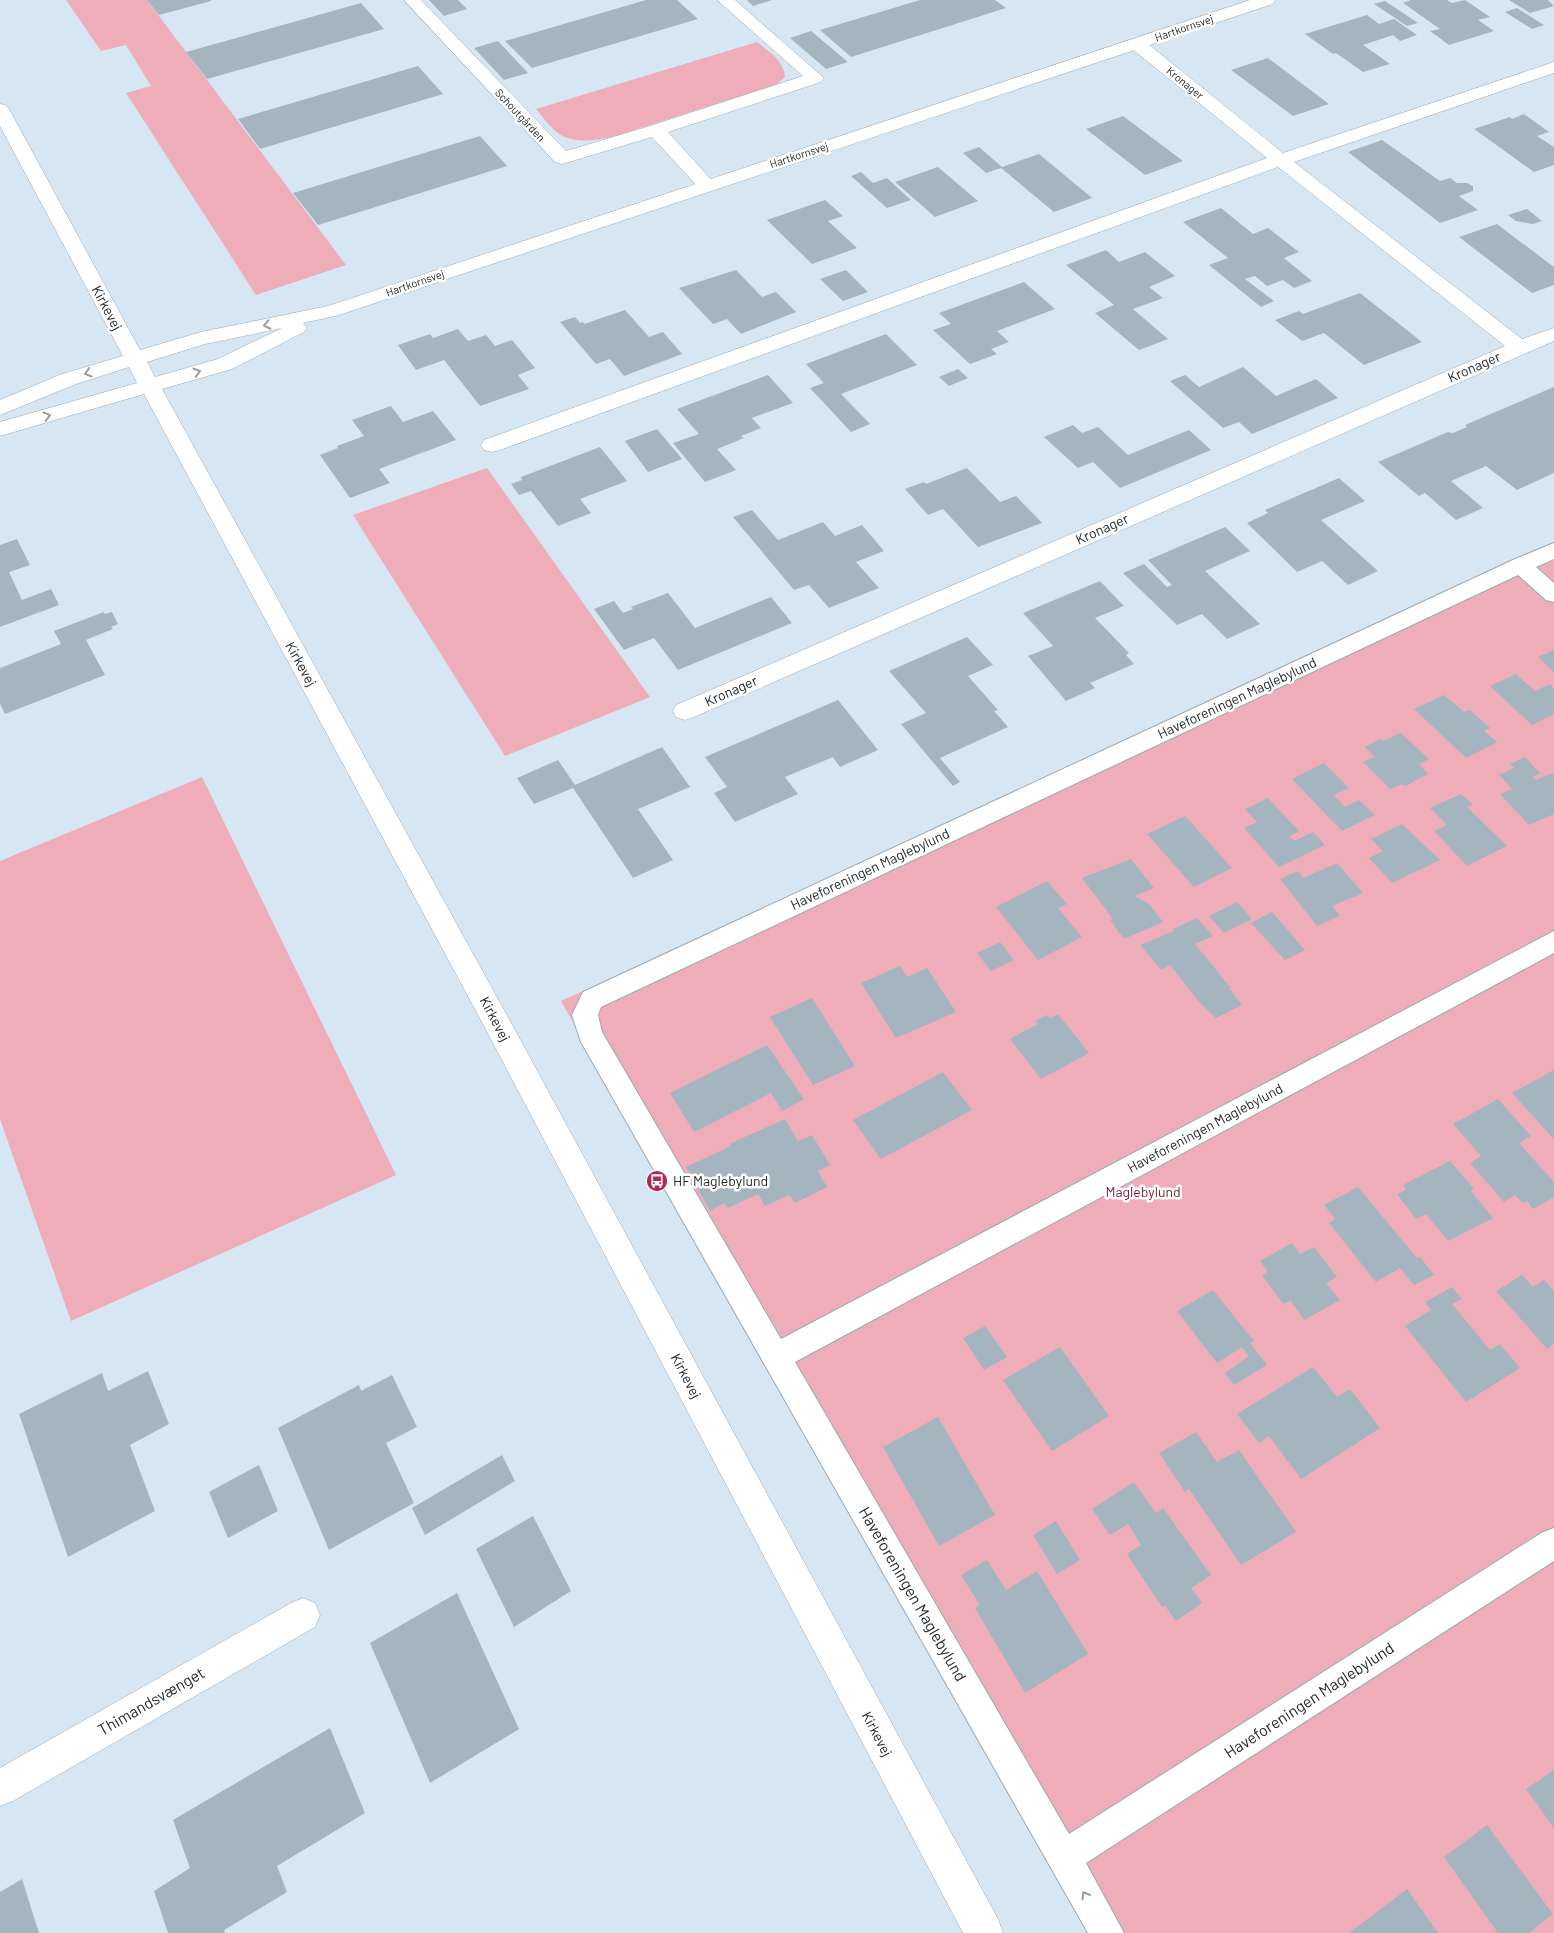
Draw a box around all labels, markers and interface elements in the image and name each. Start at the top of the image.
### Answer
street label: Hartkornsvej [1153,11,1215,44]
street label: Kronager [1164,64,1206,101]
street label: Schoutgården [493,86,548,144]
street label: Hartkornsvej [768,139,830,170]
street label: Hartkornsvej [384,266,446,299]
street label: Kirkevej [89,282,126,333]
one-way arrow [262,319,271,329]
street label: Kronager [1445,347,1503,386]
one-way arrow [192,367,201,378]
one-way arrow [84,368,93,378]
one-way arrow [42,411,51,421]
street label: Kronager [1073,509,1131,548]
street label: Kirkevej [282,638,321,689]
street label: Haveforeningen Maglebylund [1155,653,1319,742]
street label: Kronager [702,671,760,710]
street label: Haveforeningen Maglebylund [788,824,952,913]
street label: Kirkevej [477,993,514,1044]
street label: Haveforeningen Maglebylund [1124,1079,1285,1176]
bus stop icon: HF Maglebylund [645,1169,669,1193]
place label: HF Maglebylund [673,1172,768,1189]
park label: Maglebylund [1105,1183,1181,1200]
street label: Kirkevej [668,1350,705,1401]
street label: Haveforeningen Maglebylund [856,1503,971,1684]
street label: Haveforeningen Maglebylund [1220,1638,1397,1762]
street label: Thimandsvænget [94,1662,207,1739]
street label: Kirkevej [859,1708,896,1759]
one-way arrow [1081,1892,1091,1901]

